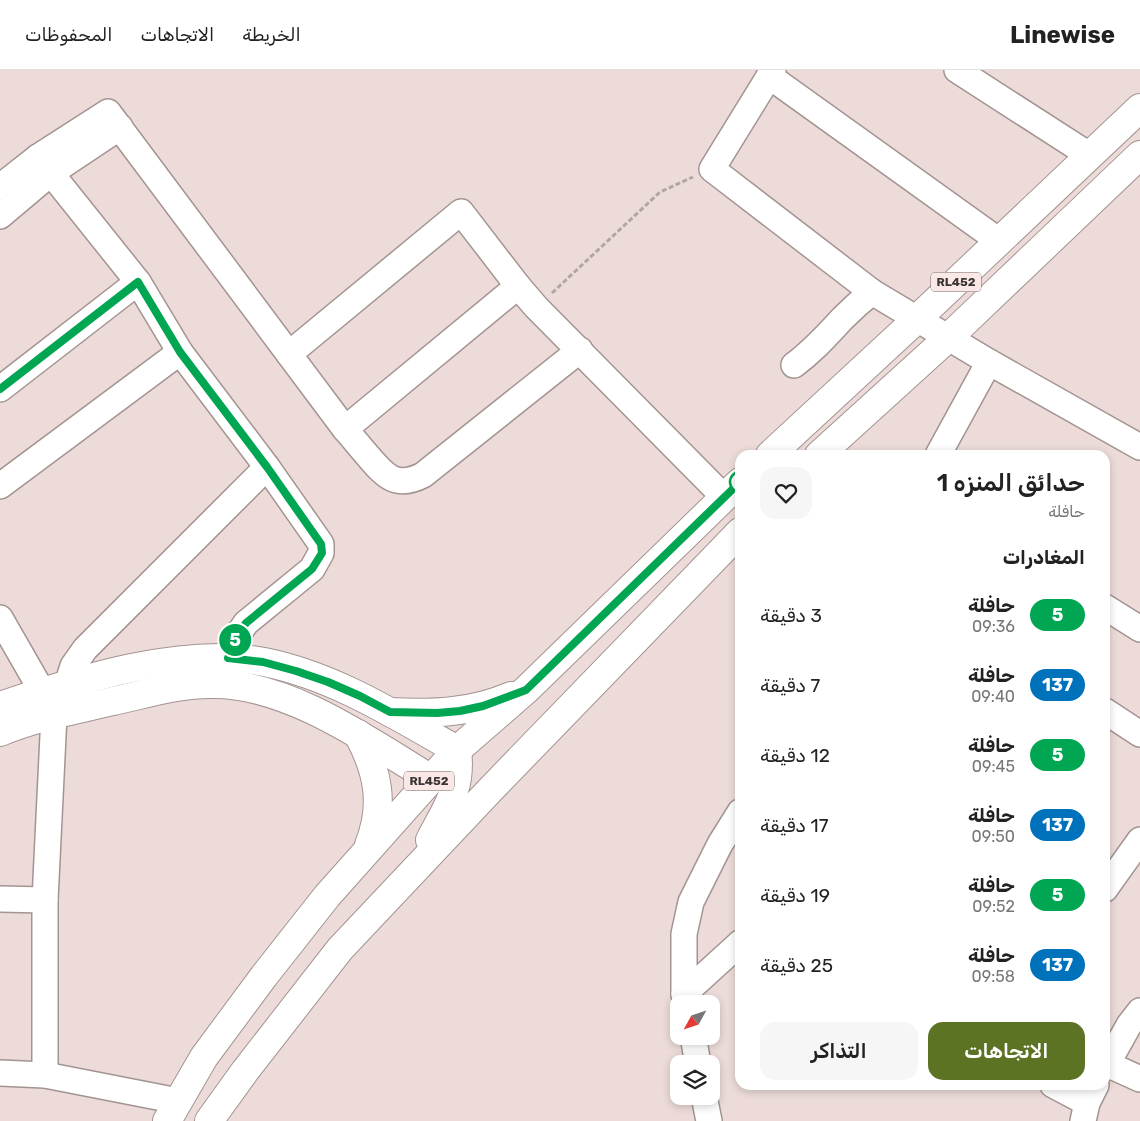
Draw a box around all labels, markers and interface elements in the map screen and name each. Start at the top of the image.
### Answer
text: Linewise [1010,21,1115,49]
text: المحفوظات [25,24,112,46]
text: الاتجاهات [140,24,214,46]
text: الخريطة [242,24,301,46]
road number: RL452 [931,272,981,292]
button: heart [760,467,812,519]
text: حدائق المنزه 1 [937,469,1085,497]
unlabelled marker [729,471,751,493]
text: حافلة [1048,502,1085,521]
text: المغادرات [1003,546,1085,569]
text: حافلة [968,594,1015,617]
text: 3 دقيقة [760,604,822,627]
text: 5 [1052,604,1063,626]
text: 09:36 [972,617,1015,636]
line badge: 5 [219,624,251,656]
text: 5 [229,629,241,651]
text: حافلة [968,664,1015,687]
text: 7 دقيقة [760,674,820,697]
text: 137 [1042,674,1073,696]
text: 09:40 [971,687,1015,706]
text: حافلة [968,734,1015,757]
text: 12 دقيقة [760,744,830,767]
text: 5 [1052,744,1063,766]
text: 09:45 [972,757,1015,776]
road number: RL452 [404,771,454,790]
text: حافلة [968,804,1015,827]
text: 17 دقيقة [760,814,828,837]
text: 137 [1042,814,1073,836]
text: 09:50 [972,827,1015,846]
text: حافلة [968,874,1015,897]
text: 19 دقيقة [760,884,830,907]
text: 5 [1052,884,1063,906]
text: 09:52 [972,897,1015,916]
text: حافلة [968,944,1015,967]
text: 25 دقيقة [760,954,833,977]
text: 137 [1042,954,1073,976]
text: 09:58 [972,967,1015,986]
north arrow [670,995,720,1045]
map controls [670,995,720,1105]
button: التذاكر [760,1022,918,1080]
button: الاتجاهات [928,1022,1085,1080]
button: layers [670,1055,720,1105]

